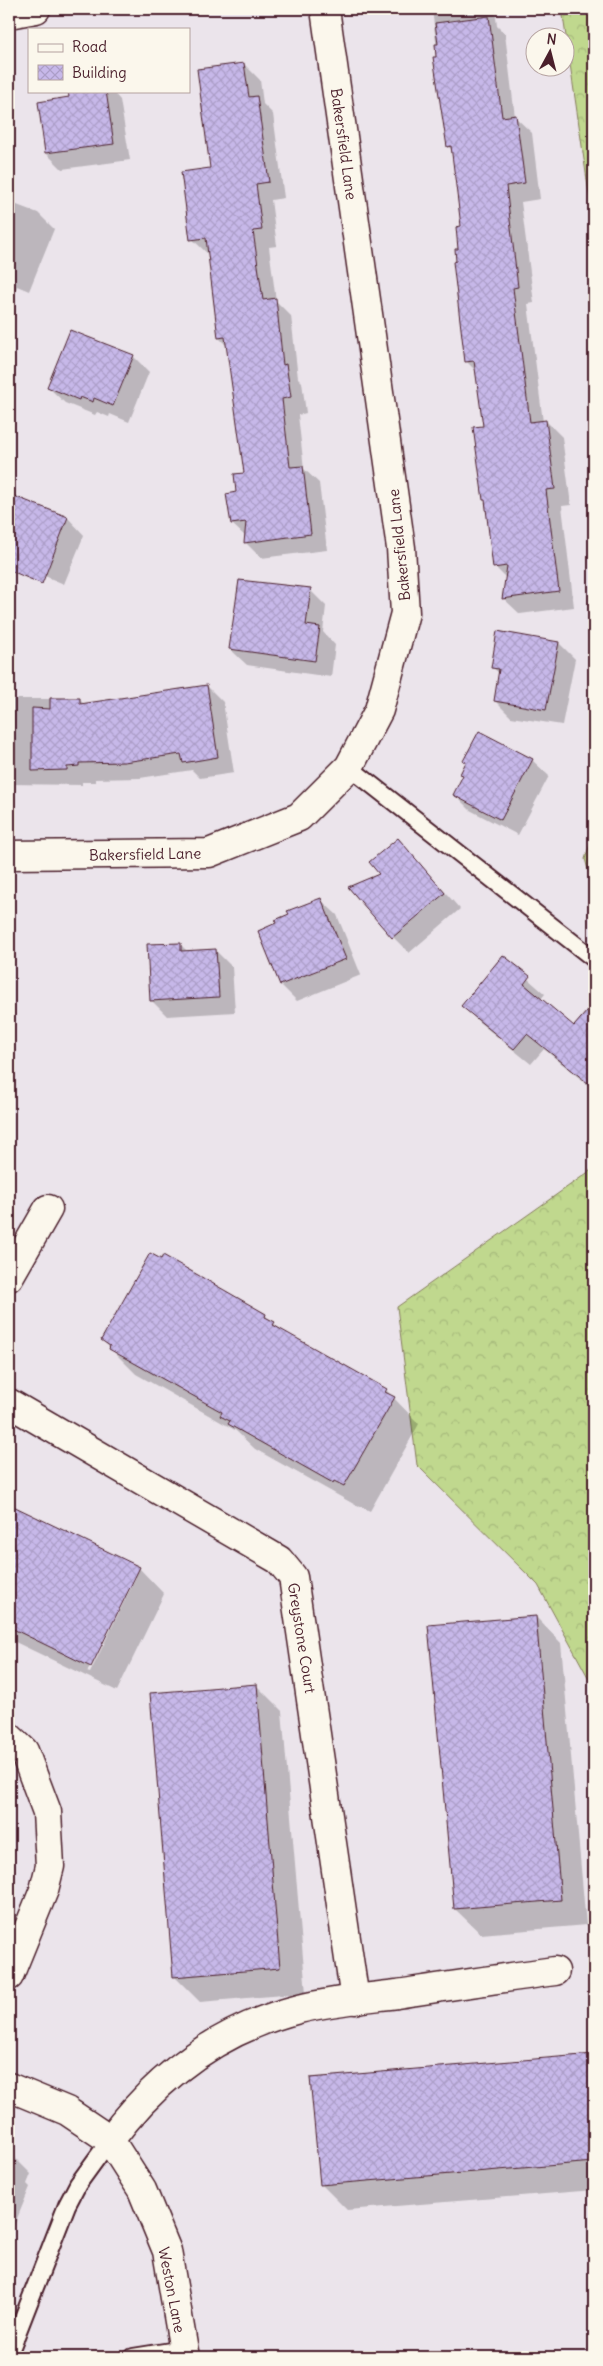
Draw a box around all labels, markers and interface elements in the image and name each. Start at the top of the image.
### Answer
legend [28,28,190,92]
north arrow [526,28,576,78]
text: N [546,30,557,49]
text: Road [72,37,107,56]
text: Building [72,63,127,82]
street label: Bakersfield Lane [327,87,361,201]
street label: Bakersfield Lane [384,488,414,602]
street label: Bakersfield Lane [89,844,201,864]
street label: Greystone Court [284,1581,320,1695]
street label: Weston Lane [154,2245,190,2335]

